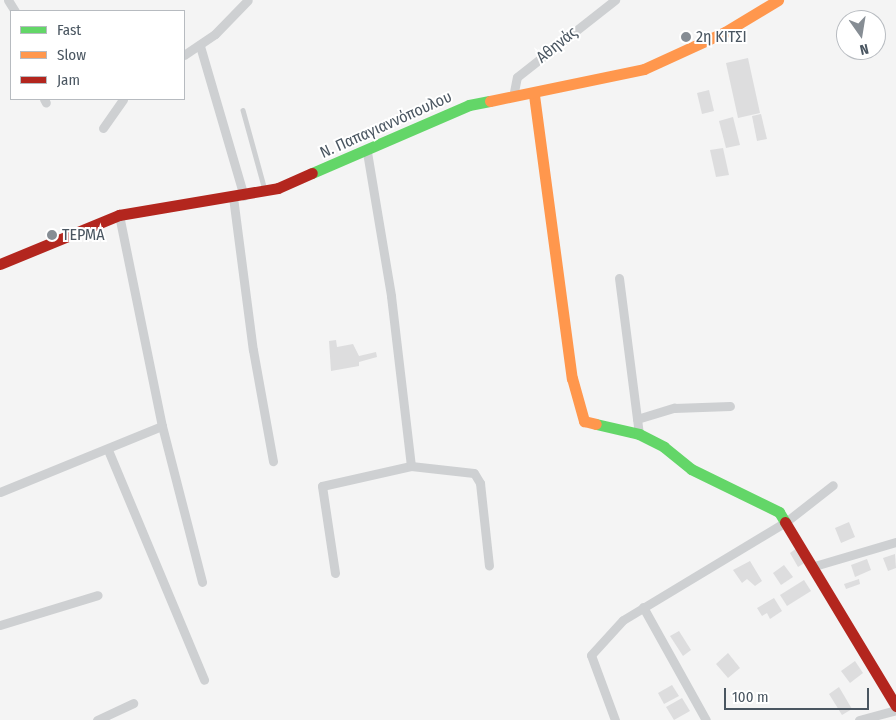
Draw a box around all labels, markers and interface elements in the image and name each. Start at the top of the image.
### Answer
legend [10,10,185,100]
north arrow [836,10,886,60]
text: Fast [57,21,81,39]
street label: Αθηνάς [533,23,581,67]
place label: 2η ΚΙΤΣΙ [696,27,747,47]
marker: 2η ΚΙΤΣΙ [680,31,692,43]
text: N [858,40,870,58]
text: Slow [57,46,86,64]
text: Jam [57,71,80,89]
street label: Ν. Παπαγιαννόπουλου [317,87,455,163]
place label: ΤΕΡΜΑ [62,225,105,245]
marker: ΤΕΡΜΑ [46,229,58,241]
scale bar [726,678,871,710]
text: 100 m [732,688,769,706]

